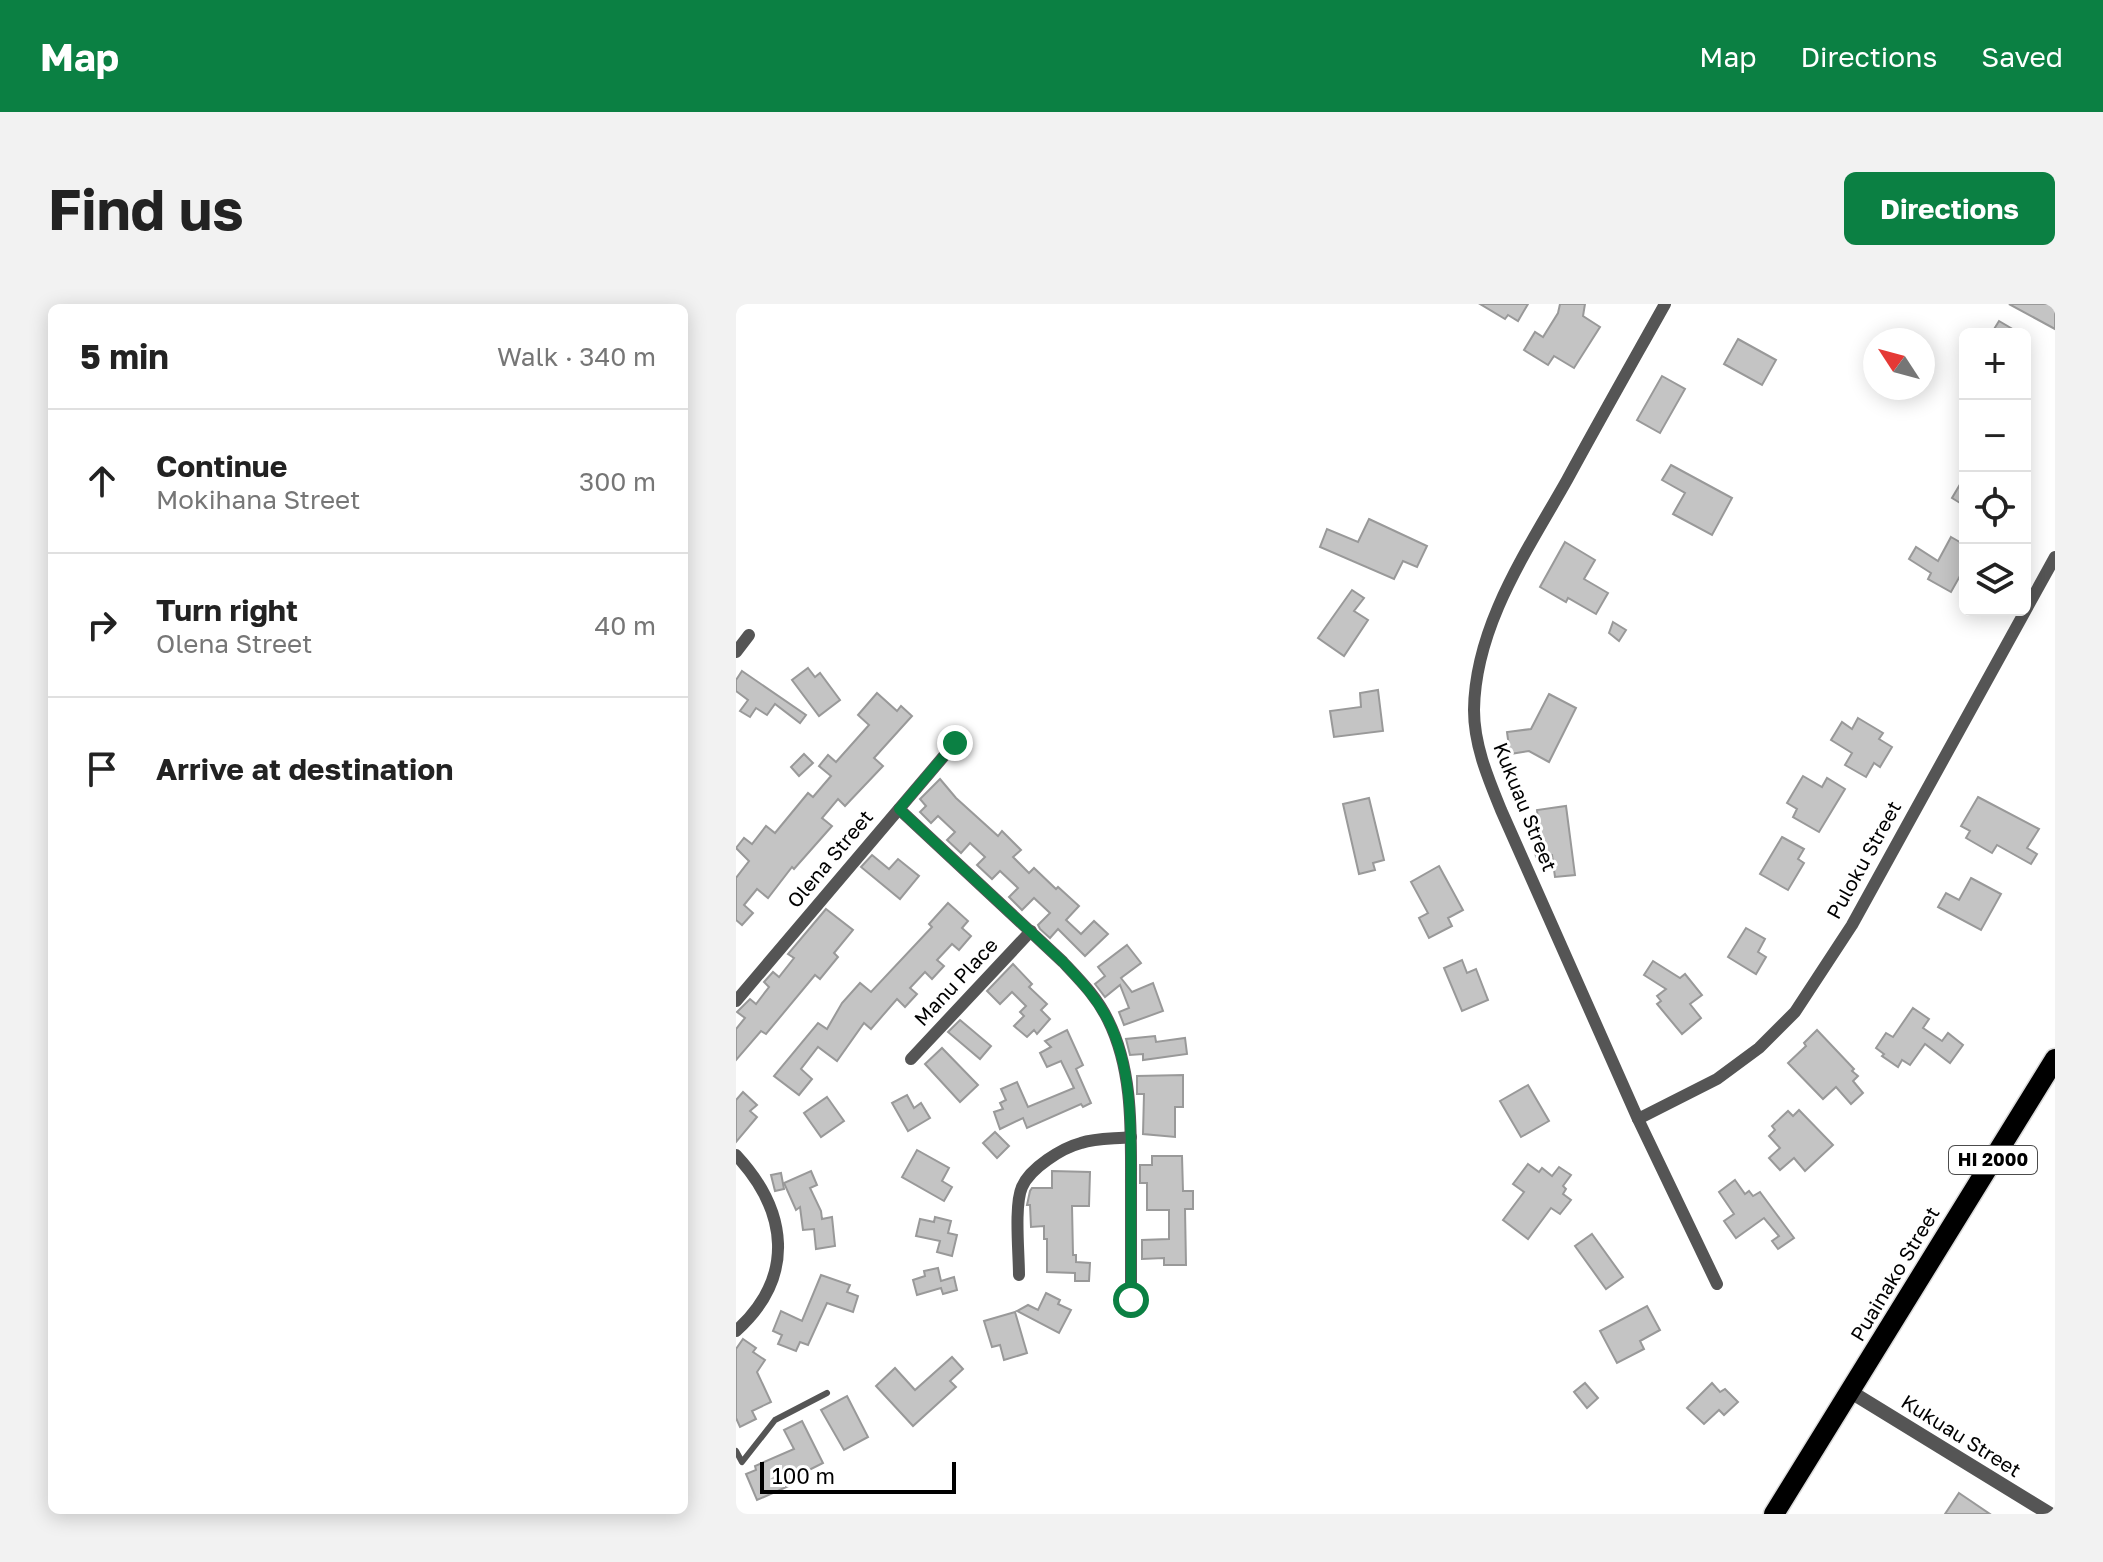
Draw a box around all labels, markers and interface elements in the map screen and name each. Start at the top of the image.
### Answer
text: Map [40,34,119,79]
text: Map [1699,40,1756,73]
text: Directions [1800,40,1937,73]
text: Saved [1981,40,2063,73]
button: Directions [1844,172,2055,245]
text: Find us [48,175,244,242]
north arrow [1863,328,1935,400]
map controls [1959,328,2031,616]
button: + [1959,328,2031,400]
text: 5 min [80,336,169,376]
text: Walk · 340 m [497,341,656,372]
button: − [1959,400,2031,472]
text: Continue [156,448,287,484]
icon: ahead [80,459,124,503]
text: 300 m [579,466,656,497]
button: locate [1959,472,2031,544]
text: Mokihana Street [156,484,360,515]
button: layers [1959,544,2031,616]
text: Turn right [156,592,298,628]
icon: right [80,603,124,647]
text: 40 m [595,610,656,641]
text: Olena Street [156,628,313,659]
route end [937,725,973,761]
street label: Kukuau Street [1489,739,1563,874]
icon: arrive [80,747,124,791]
text: Arrive at destination [156,751,453,787]
street label: Puloku Street [1821,796,1905,923]
street label: Olena Street [781,805,877,912]
street label: Manu Place [909,932,1002,1030]
road number: HI 2000 [1949,1146,2037,1174]
street label: Puainako Street [1845,1202,1944,1345]
route start [1113,1282,1149,1318]
street label: Kukuau Street [1897,1389,2026,1481]
scale bar [760,1458,956,1494]
text: 100 m [772,1462,835,1489]

